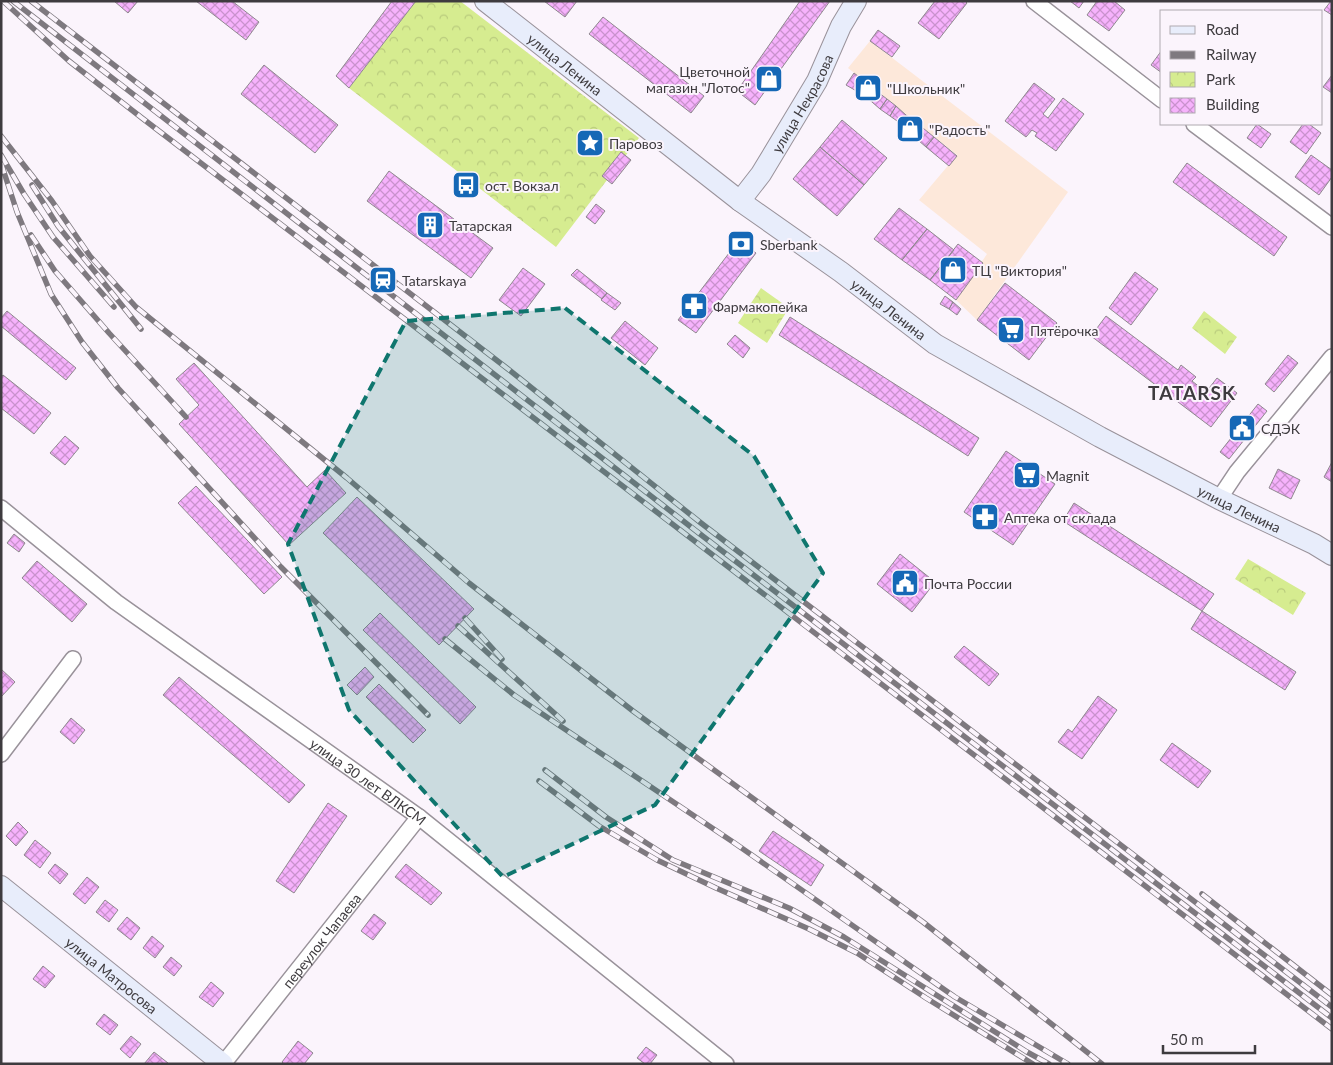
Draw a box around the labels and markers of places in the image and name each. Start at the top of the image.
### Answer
place label: Цветочной магазин "Лотос" [646,63,750,96]
shop icon: Цветочной магазин "Лотос" [754,64,784,94]
shop icon: "Школьник" [853,73,883,103]
place label: "Школьник" [887,80,965,97]
shop icon: "Радость" [895,114,925,144]
place label: "Радость" [929,121,990,138]
place icon: Паровоз [575,128,605,158]
place label: Паровоз [609,135,663,152]
bus stop icon: ост. Вокзал [451,170,481,200]
place label: ост. Вокзал [485,177,559,194]
building icon: Татарская [415,210,445,240]
place label: Татарская [449,217,512,234]
bank icon: Sberbank [726,229,756,259]
place label: Sberbank [760,236,818,253]
shop icon: ТЦ "Виктория" [938,255,968,285]
place label: ТЦ "Виктория" [972,262,1067,279]
station icon: Tatarskaya [368,265,398,295]
place label: Tatarskaya [402,272,467,289]
pharmacy icon: Фармакопейка [679,291,709,321]
place label: Фармакопейка [713,298,808,315]
supermarket icon: Пятёрочка [996,315,1026,345]
place label: Пятёрочка [1030,322,1098,339]
public building icon: СДЭК [1227,413,1257,443]
place label: СДЭК [1261,420,1301,437]
supermarket icon: Magnit [1012,460,1042,490]
place label: Magnit [1046,467,1089,484]
pharmacy icon: Аптека от склада [970,502,1000,532]
place label: Аптека от склада [1004,509,1116,526]
public building icon: Почта России [890,568,920,598]
place label: Почта России [924,575,1012,592]

